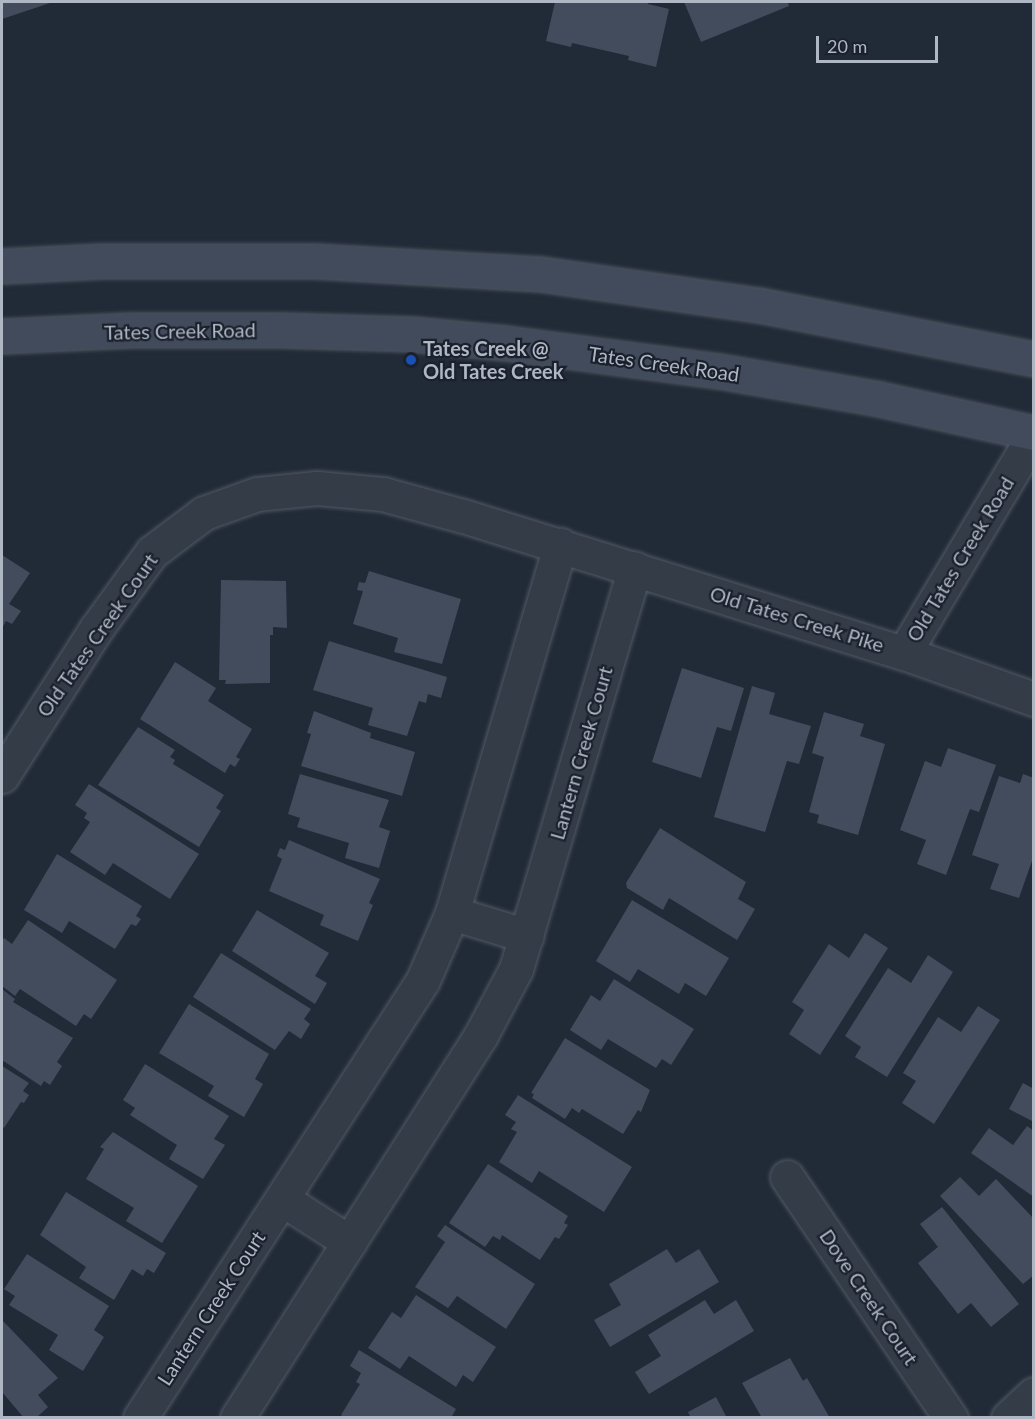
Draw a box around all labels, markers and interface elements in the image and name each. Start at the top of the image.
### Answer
scale bar [819,24,940,62]
text: 20 m [827,35,867,57]
street label: Tates Creek Road [104,318,256,344]
place label: Tates Creek @ Old Tates Creek [423,336,564,383]
street label: Tates Creek Road [587,342,741,386]
marker: Tates Creek @ Old Tates Creek [404,353,418,367]
street label: Old Tates Creek Road [901,472,1019,646]
street label: Old Tates Creek Court [31,549,163,721]
street label: Old Tates Creek Pike [707,581,887,657]
street label: Lantern Creek Court [545,664,617,842]
street label: Dove Creek Court [815,1225,923,1369]
street label: Lantern Creek Court [152,1226,270,1390]

